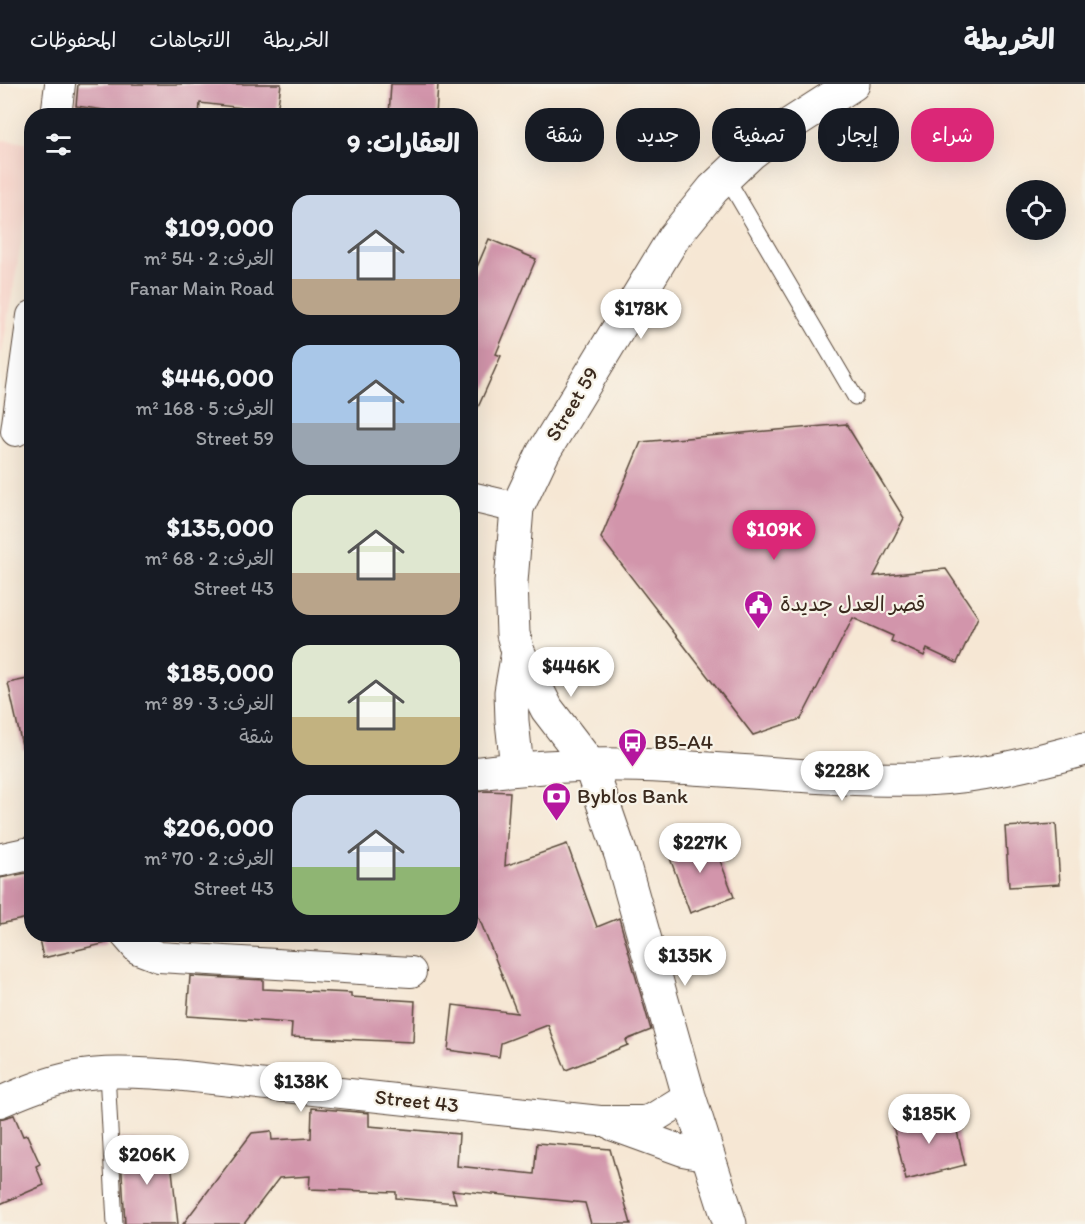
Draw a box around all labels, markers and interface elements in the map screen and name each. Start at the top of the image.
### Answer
text: الخريطة [964,22,1055,56]
text: المحفوظات [30,27,116,52]
text: الاتجاهات [149,27,231,52]
text: الخريطة [264,27,329,52]
chip: شقة [525,108,604,162]
chip: جديد [616,108,700,162]
chip: تصفية [712,108,806,162]
chip: إيجار [818,108,899,162]
chip: شراء [911,108,994,162]
text: العقارات: 9 [347,127,460,159]
icon: filters [42,128,75,161]
map controls [1006,180,1066,240]
button: locate [1006,180,1066,240]
text: $109,000 [165,211,274,243]
icon: home [340,219,412,291]
text: الغرف: 2 · 54 m² [144,246,274,270]
text: Fanar Main Road [129,276,274,300]
pin: $178K [599,289,683,340]
text: $178K [614,296,668,320]
text: $446,000 [162,361,274,393]
street label: Street 59 [540,362,603,445]
icon: home [340,369,412,441]
text: الغرف: 5 · 168 m² [136,396,274,420]
text: Street 59 [196,426,274,450]
pin: $109K [732,510,816,561]
text: $135,000 [167,511,274,543]
text: $109K [747,517,801,541]
icon: home [340,519,412,591]
text: الغرف: 2 · 68 m² [145,546,274,570]
text: Street 43 [194,576,274,600]
public building icon: قصر العدل جديدة [743,588,775,630]
place label: قصر العدل جديدة [780,591,926,616]
pin: $446K [529,647,613,698]
text: $446K [542,654,600,678]
text: $185,000 [167,656,274,688]
icon: home [340,669,412,741]
text: الغرف: 3 · 89 m² [145,691,274,715]
text: شقة [239,724,274,748]
bus stop icon: B5-A4 [617,726,649,768]
place label: B5-A4 [654,729,713,754]
pin: $228K [800,751,884,802]
text: $228K [815,758,869,782]
bank icon: Byblos Bank [540,780,572,822]
place label: Byblos Bank [577,783,688,808]
text: $206,000 [163,811,274,843]
icon: home [340,819,412,891]
pin: $227K [658,823,742,874]
text: $227K [673,830,727,854]
text: الغرف: 2 · 70 m² [144,846,274,870]
text: Street 43 [194,876,274,900]
pin: $135K [643,936,727,987]
text: $135K [658,943,712,967]
pin: $138K [259,1062,343,1113]
text: $138K [274,1069,328,1093]
street label: Street 43 [374,1084,460,1117]
pin: $185K [887,1094,971,1145]
text: $185K [902,1101,956,1125]
pin: $206K [105,1135,189,1186]
text: $206K [119,1142,175,1166]

